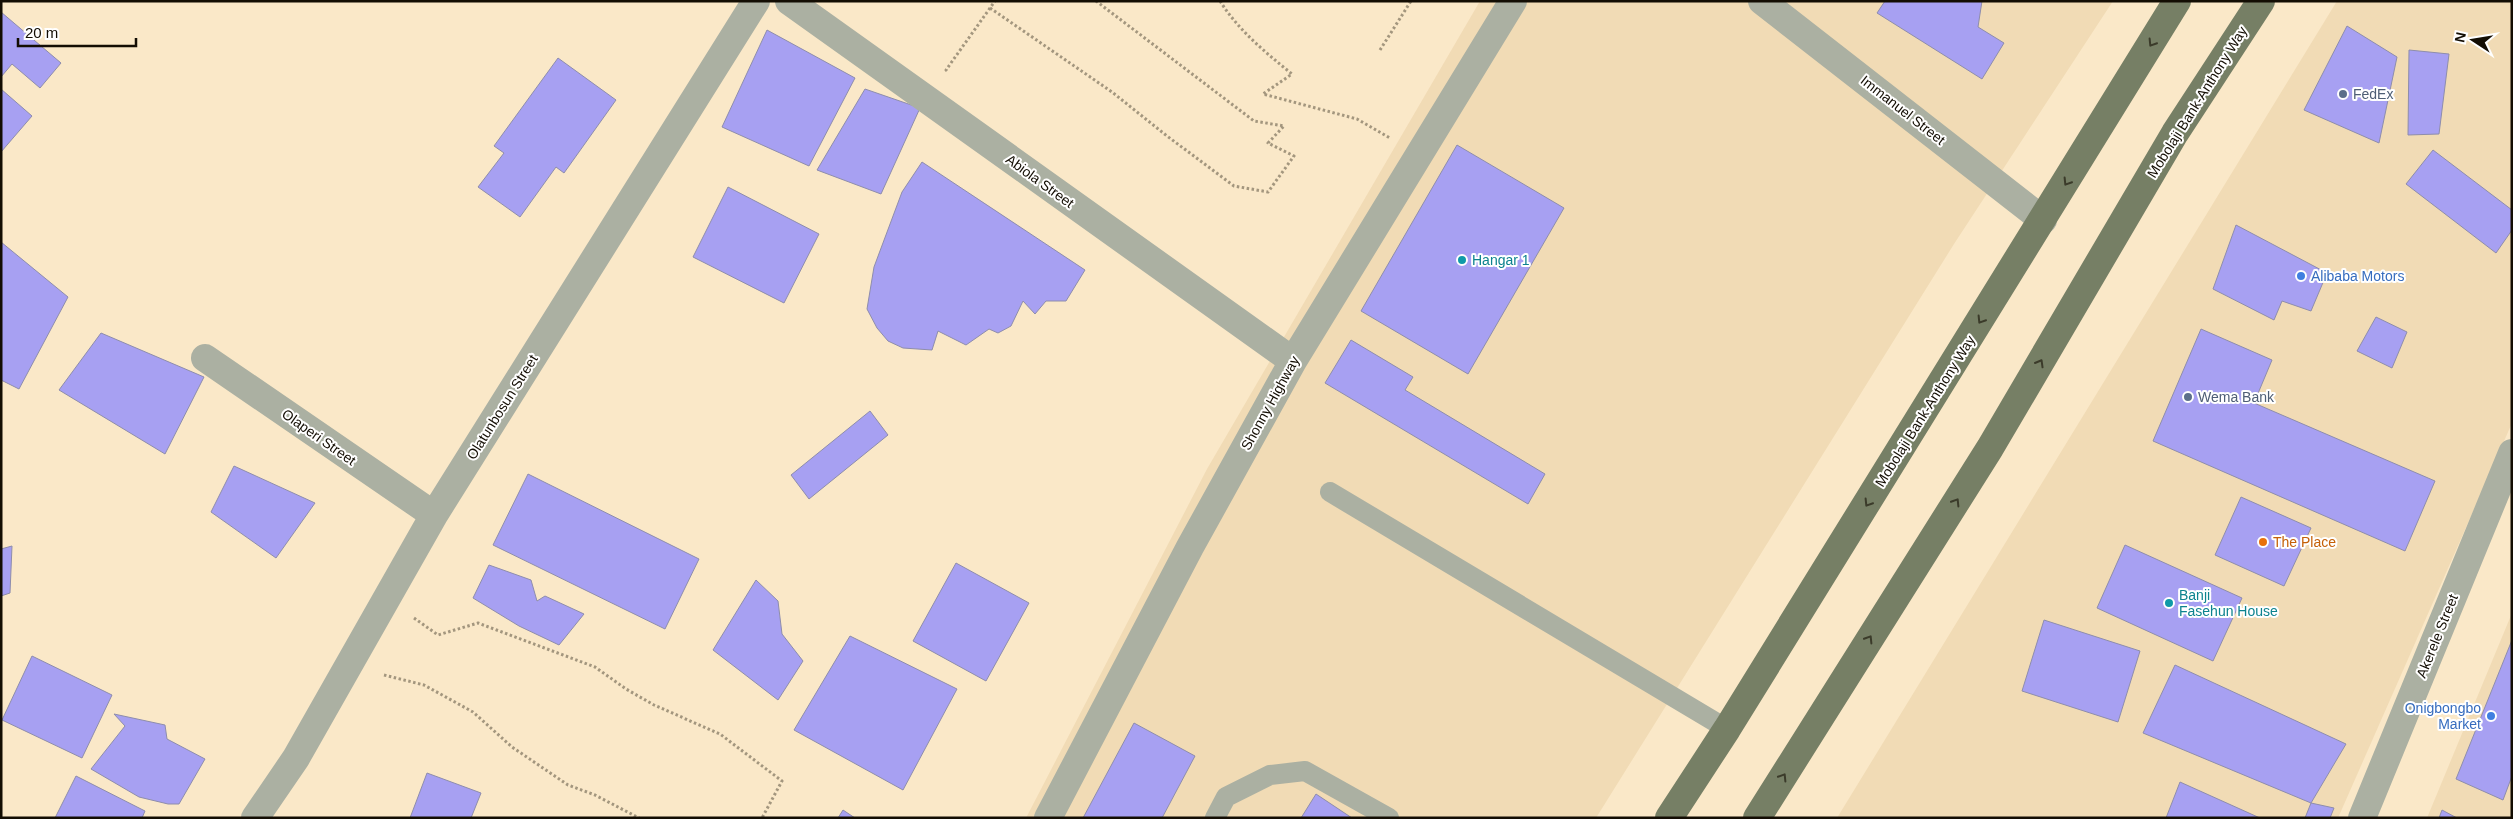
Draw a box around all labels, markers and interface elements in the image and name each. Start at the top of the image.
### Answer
scale bar [18,15,135,47]
north arrow [2448,15,2498,65]
street label: Mobolaji Bank-Anthony Way [2144,23,2250,181]
text: 20 m [25,24,58,41]
text: N [2451,31,2469,44]
one-way arrow [2148,38,2158,47]
street label: Immanuel Street [1858,72,1948,148]
place label: FedEx [2353,86,2393,102]
marker: FedEx [2337,88,2349,100]
street label: Abiola Street [1003,151,1077,211]
one-way arrow [2063,176,2073,185]
place label: Hangar 1 [1472,252,1530,268]
marker: Hangar 1 [1456,254,1468,266]
place label: Alibaba Motors [2311,268,2404,284]
marker: Alibaba Motors [2295,270,2307,282]
one-way arrow [1978,314,1988,323]
street label: Mobolaji Bank-Anthony Way [1872,332,1978,490]
street label: Olatunbosun Street [463,352,541,462]
street label: Shonny Highway [1238,353,1302,453]
one-way arrow [2034,359,2044,368]
place label: Wema Bank [2198,389,2275,405]
marker: Wema Bank [2182,391,2194,403]
street label: Olaperi Street [279,406,359,468]
one-way arrow [1865,497,1874,506]
one-way arrow [1950,498,1960,507]
place label: The Place [2273,534,2336,550]
marker: The Place [2257,536,2269,548]
place label: Banji Fasehun House [2179,587,2278,619]
street label: Akerele Street [2413,592,2461,680]
marker: Banji Fasehun House [2163,597,2175,609]
one-way arrow [1863,636,1873,645]
place label: Onigbongbo Market [2405,700,2481,732]
marker: Onigbongbo Market [2485,710,2497,722]
one-way arrow [1776,773,1786,782]

